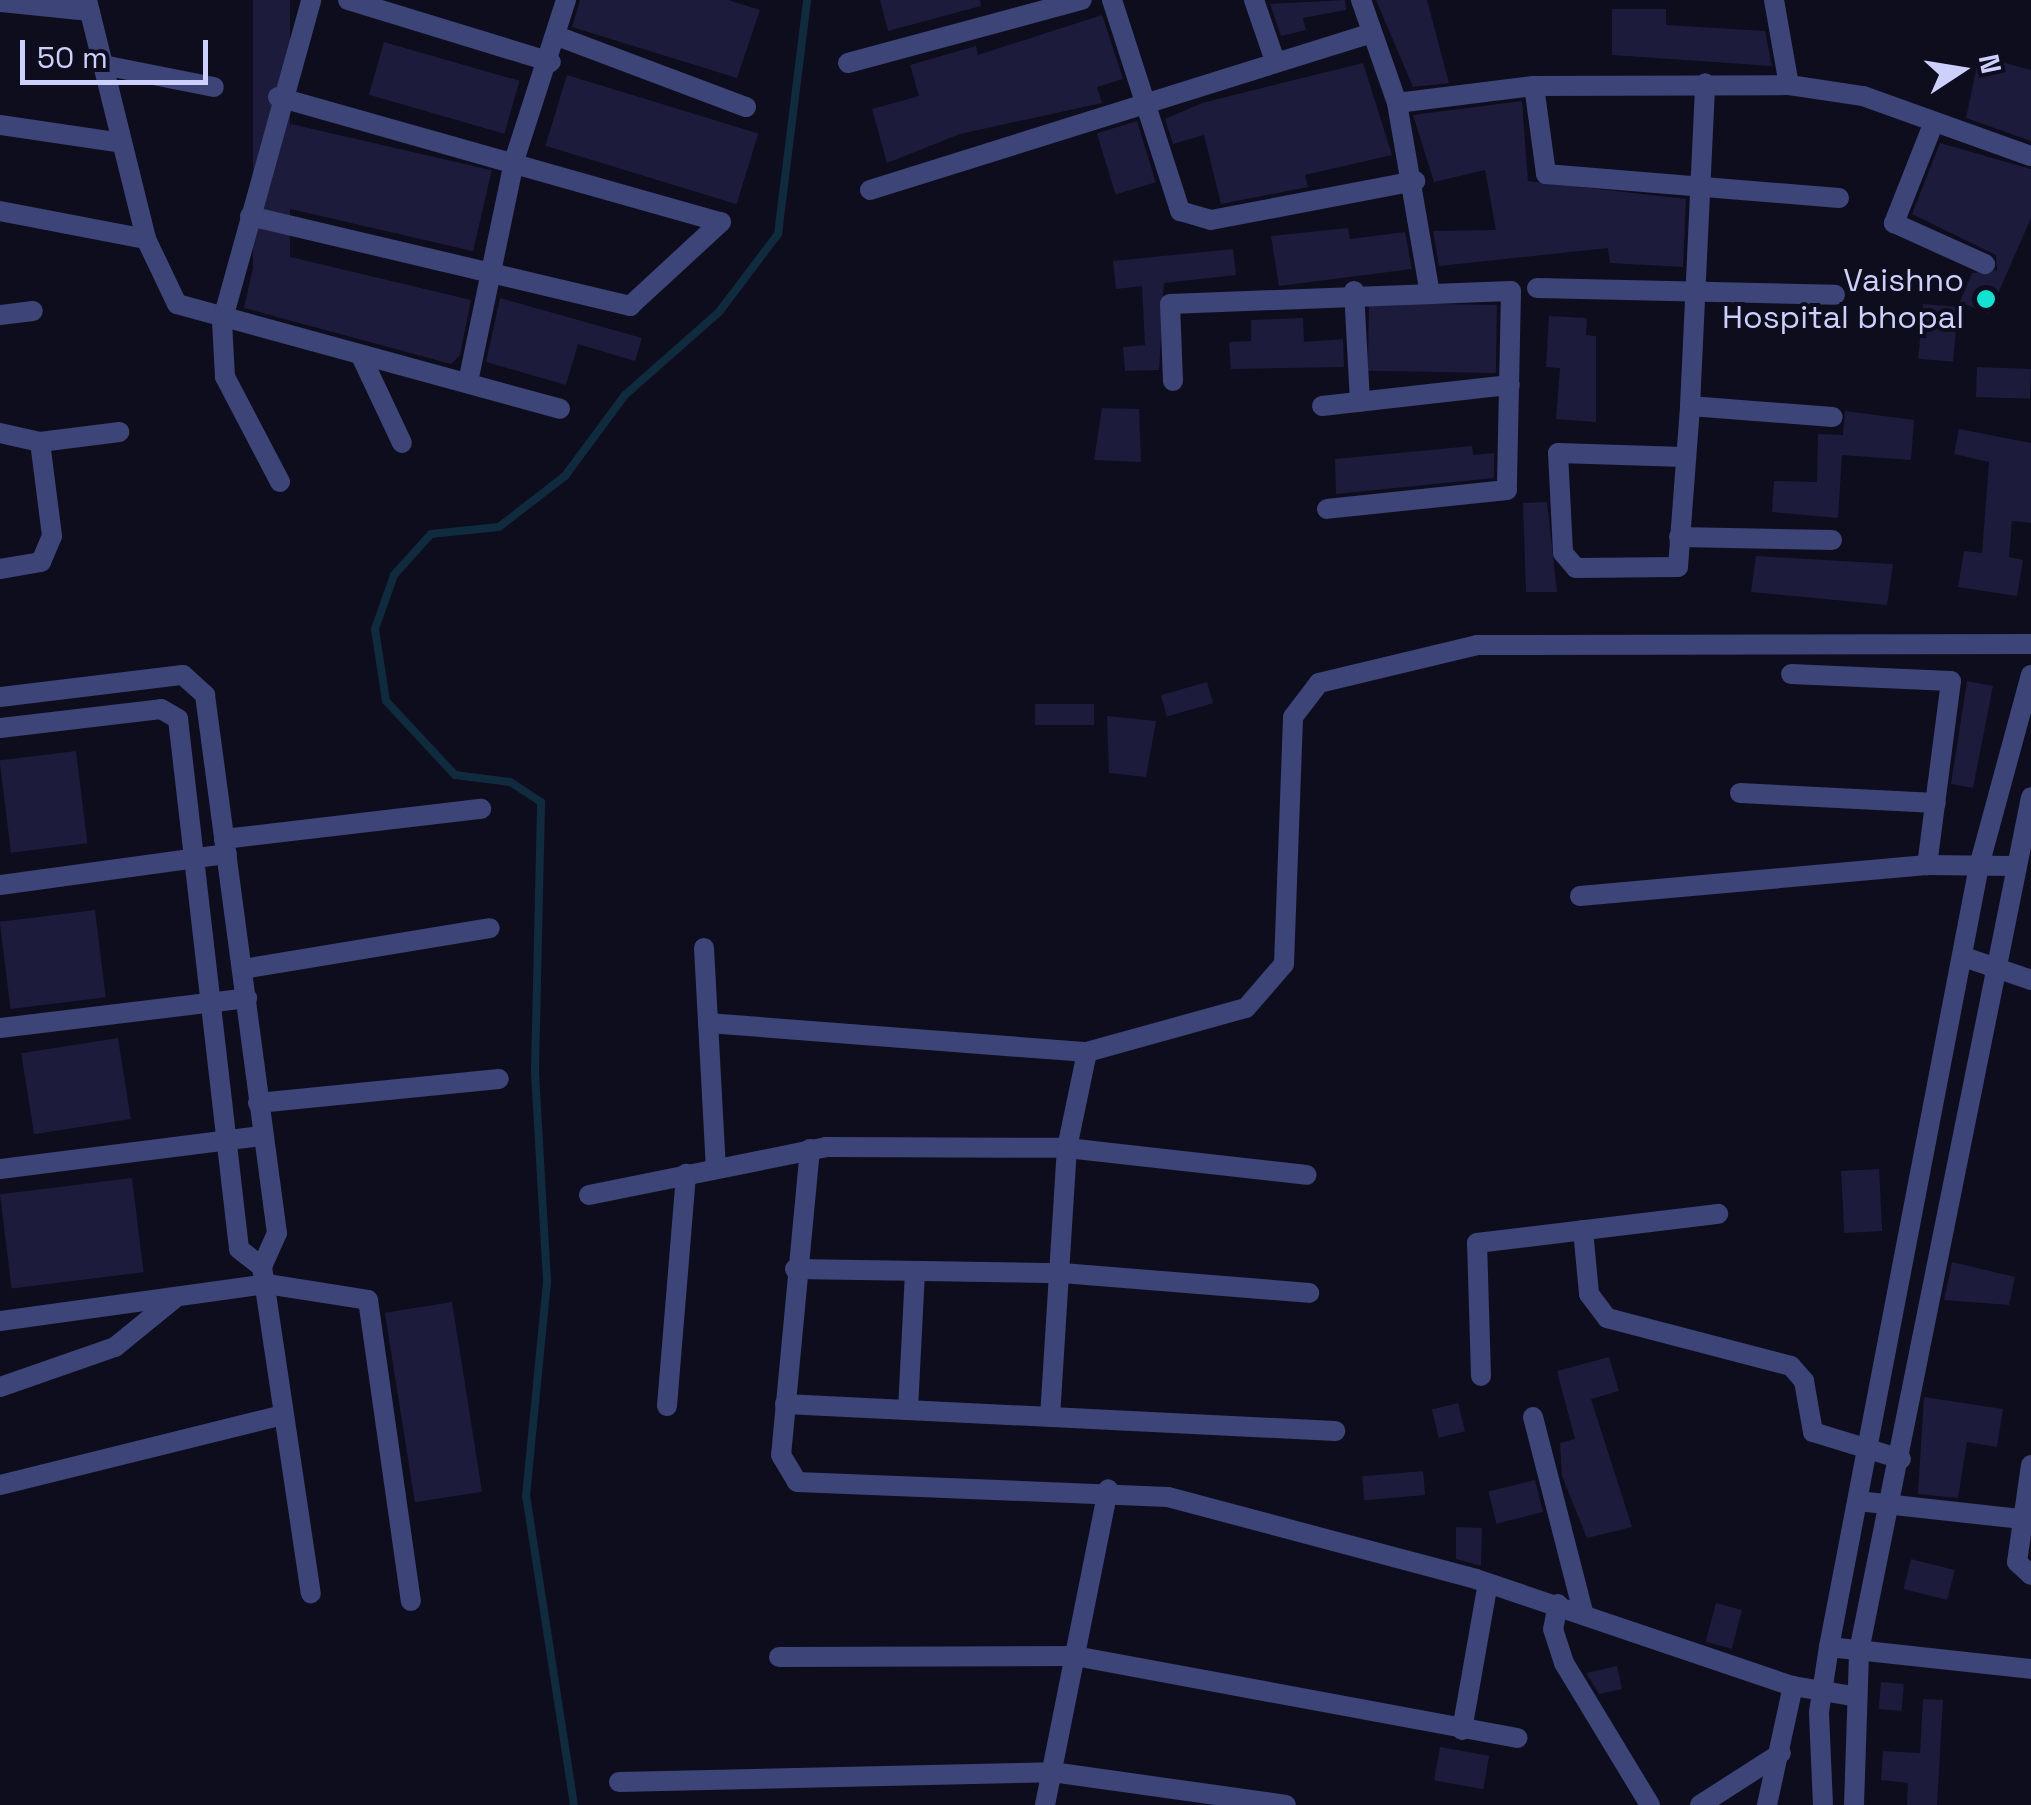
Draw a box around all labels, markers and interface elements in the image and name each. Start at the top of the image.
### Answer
scale bar [25,20,212,82]
north arrow [1911,20,2011,120]
text: 50 m [37,38,108,77]
text: N [1971,51,2010,77]
place label: Vaishno Hospital bhopal [1722,262,1964,337]
marker: Vaishno Hospital bhopal [1973,286,1999,312]

